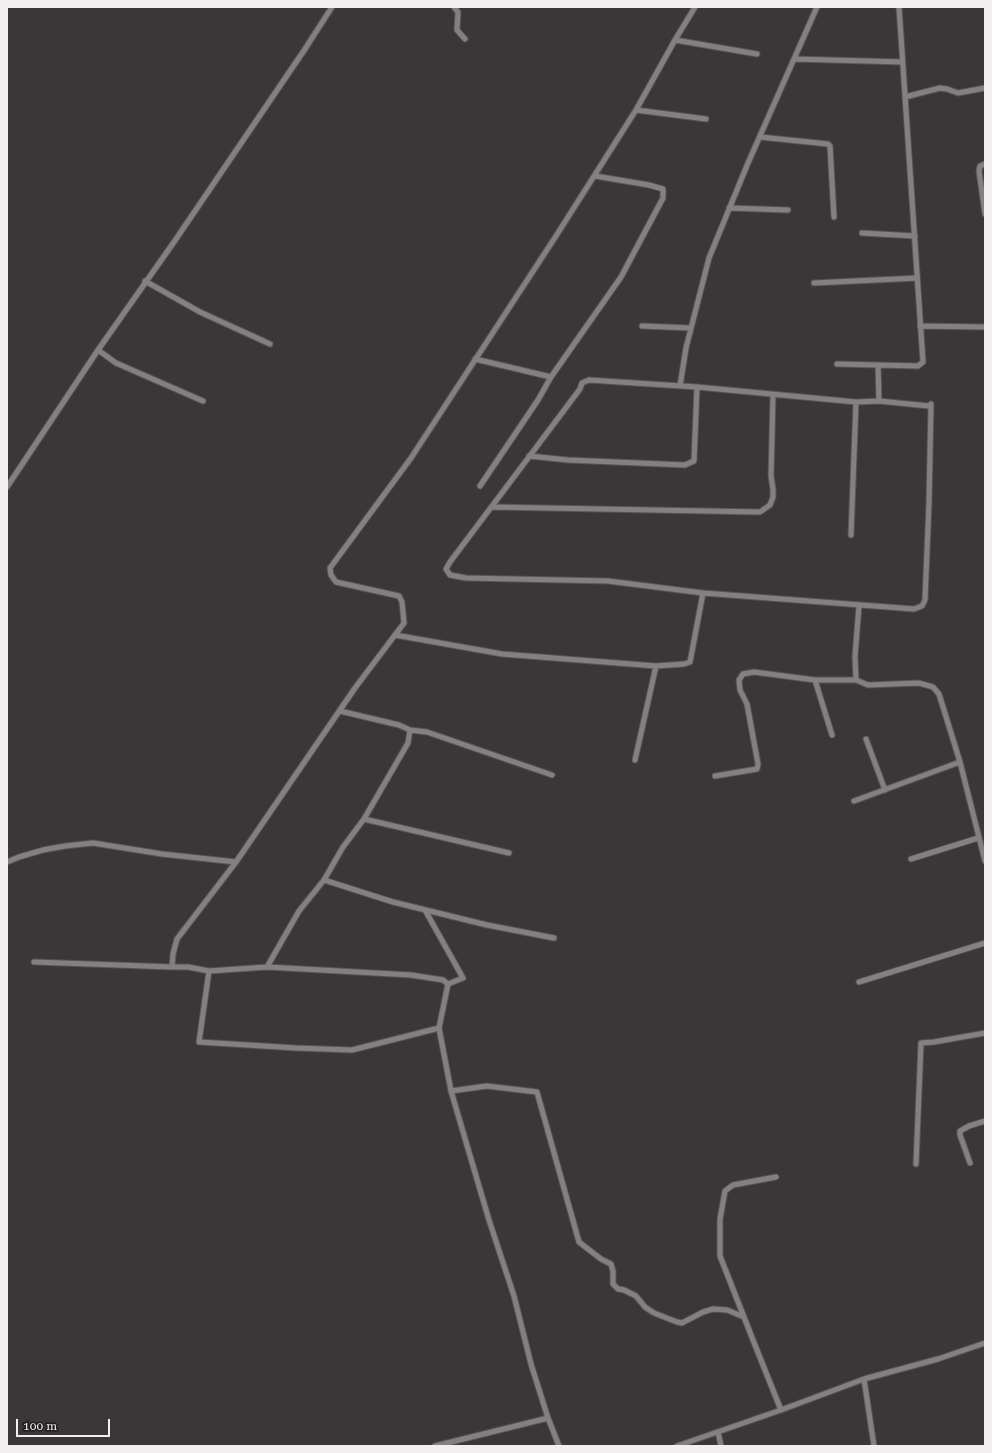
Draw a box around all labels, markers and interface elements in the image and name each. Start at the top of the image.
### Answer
scale bar [18,1411,112,1437]
text: 100 m [23,1419,57,1433]

